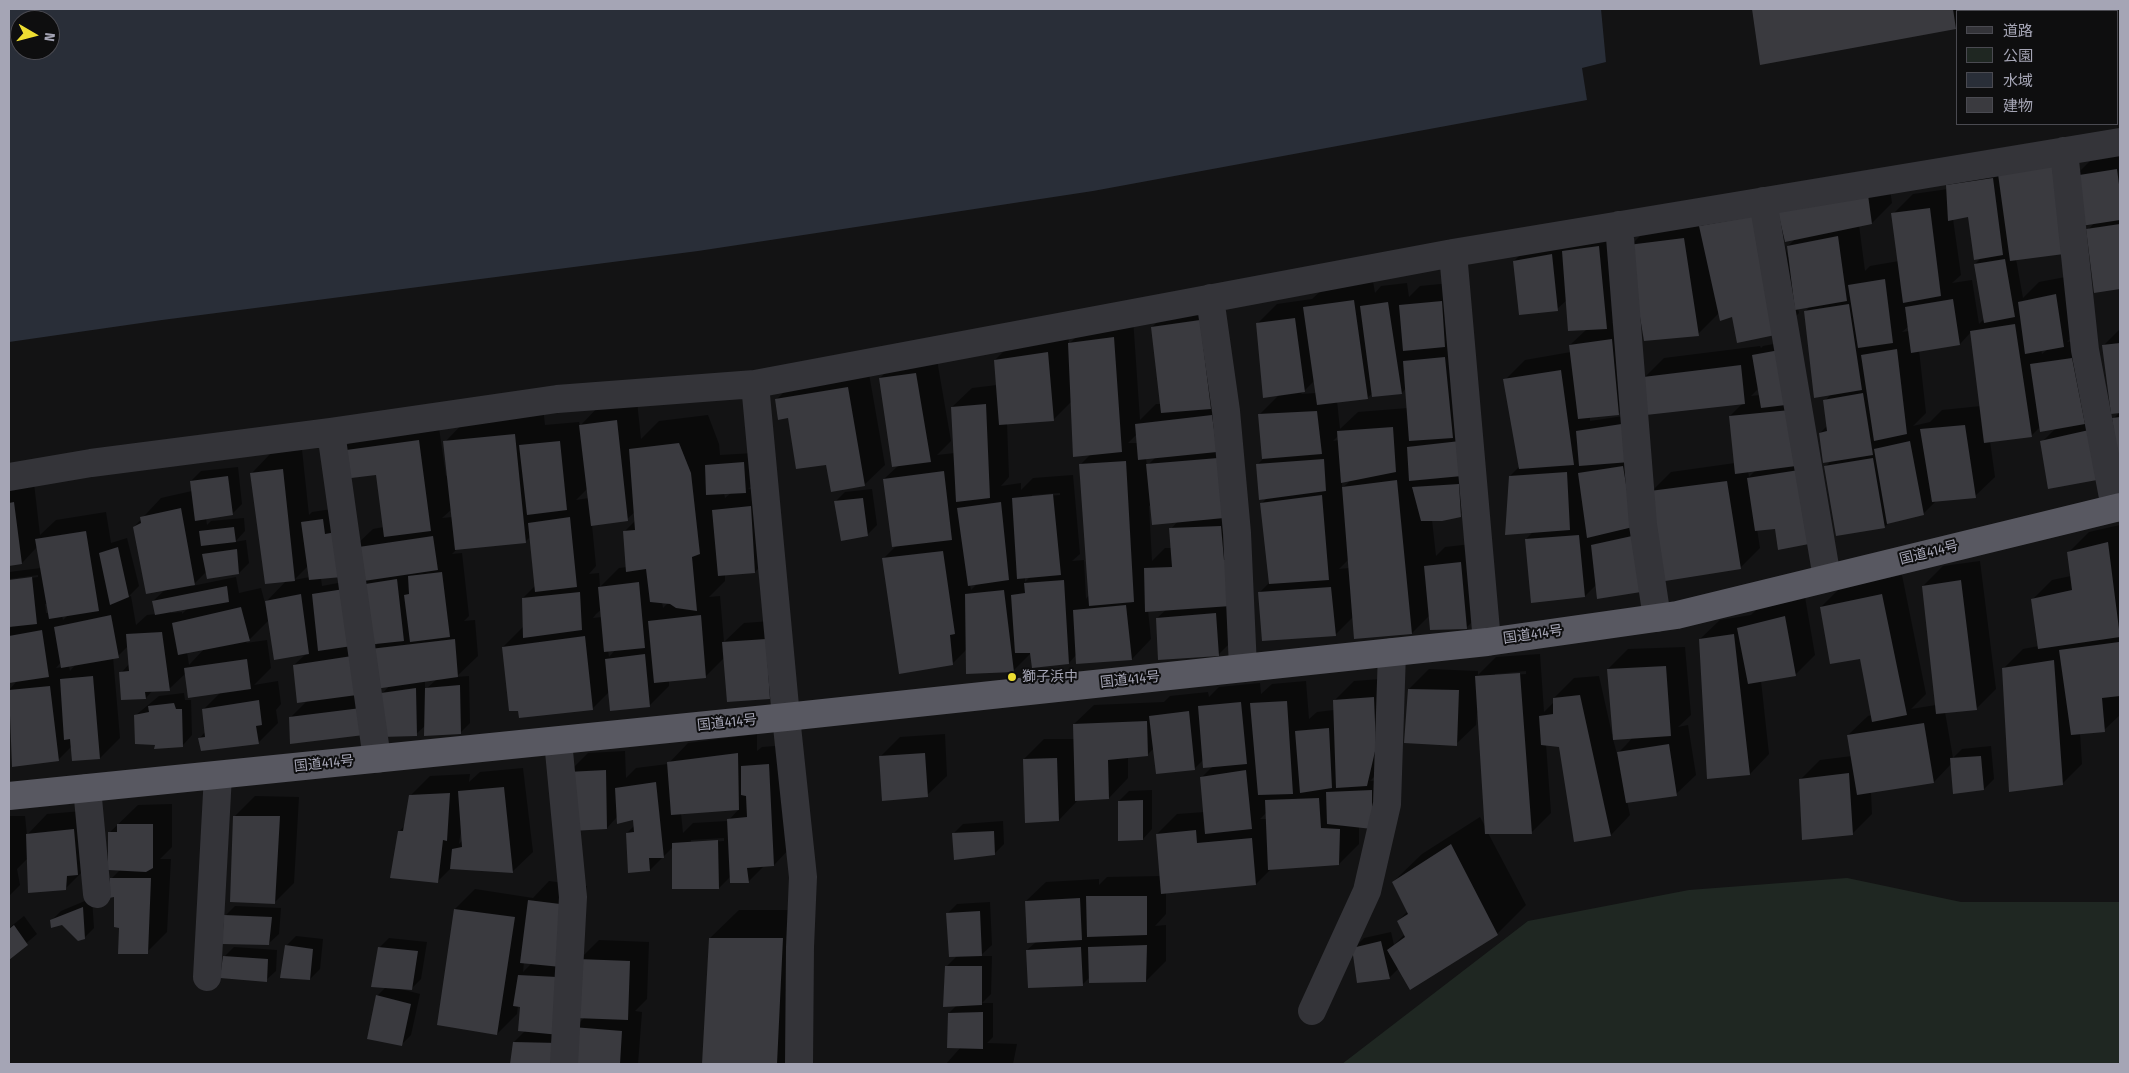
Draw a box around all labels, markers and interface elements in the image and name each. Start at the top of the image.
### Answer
north arrow [10,10,60,60]
legend [1956,10,2119,125]
text: 道路 [2003,22,2033,40]
text: N [40,32,58,42]
text: 公園 [2003,47,2033,65]
text: 水域 [2003,72,2033,90]
text: 建物 [2003,97,2033,115]
street label: 国道414号 [1898,538,1960,568]
street label: 国道414号 [1502,622,1564,648]
street label: 国道414号 [1099,668,1161,692]
place label: 獅子浜中 [1022,669,1078,685]
marker: 獅子浜中 [1006,671,1018,683]
street label: 国道414号 [696,711,758,735]
street label: 国道414号 [293,752,355,776]

